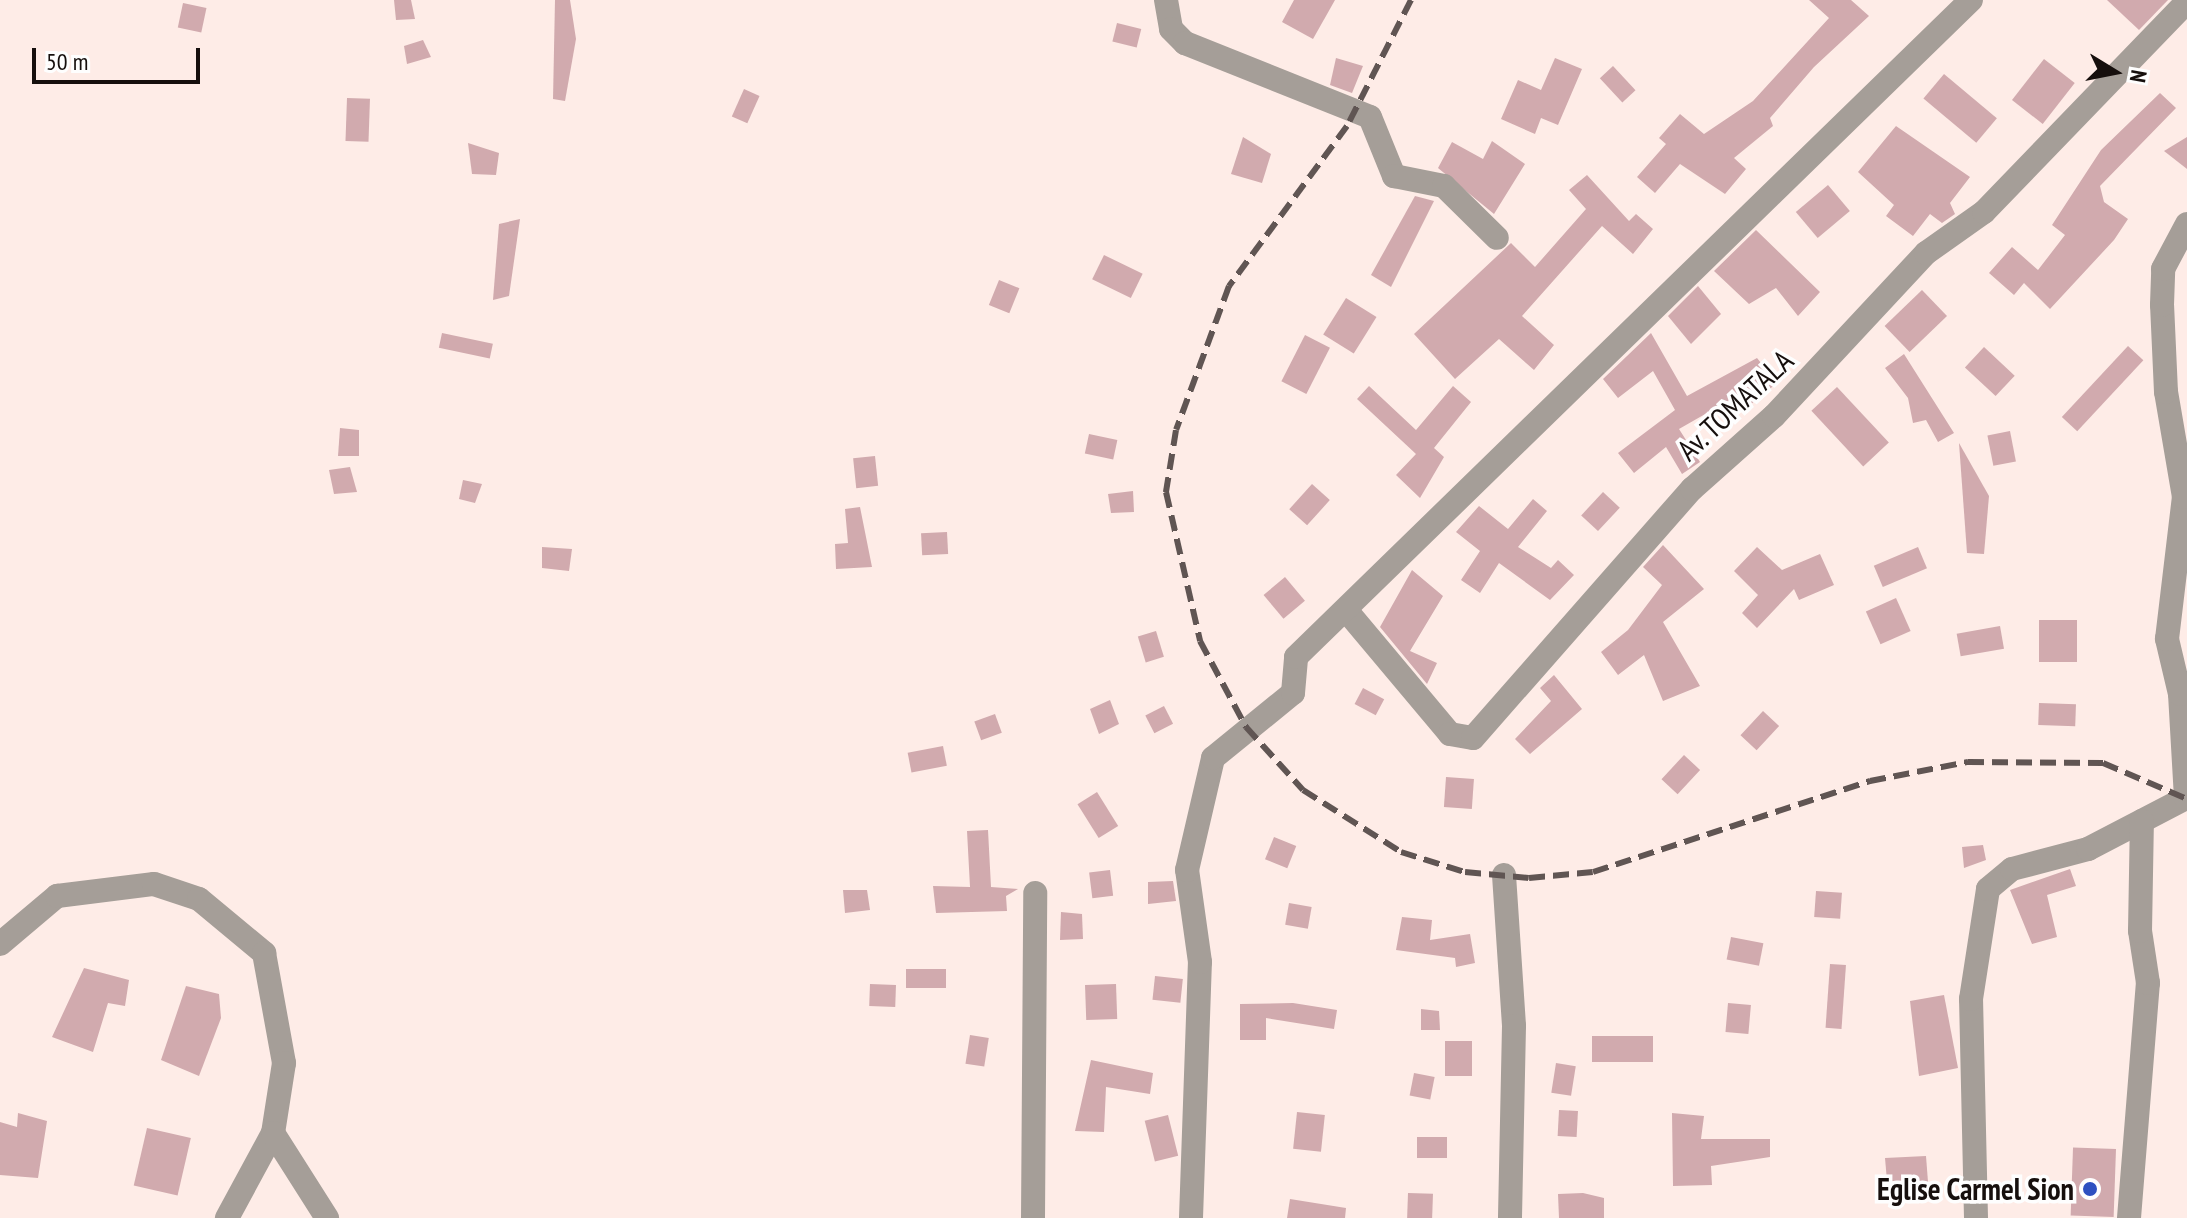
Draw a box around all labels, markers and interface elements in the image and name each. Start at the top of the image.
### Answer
scale bar [36,32,204,82]
north arrow [2075,32,2155,112]
text: 50 m [46,46,88,77]
text: N [2124,68,2153,84]
street label: Av. TOMATALA [1669,341,1801,469]
place label: Eglise Carmel Sion [1877,1171,2074,1207]
marker: Eglise Carmel Sion [2081,1180,2099,1198]

